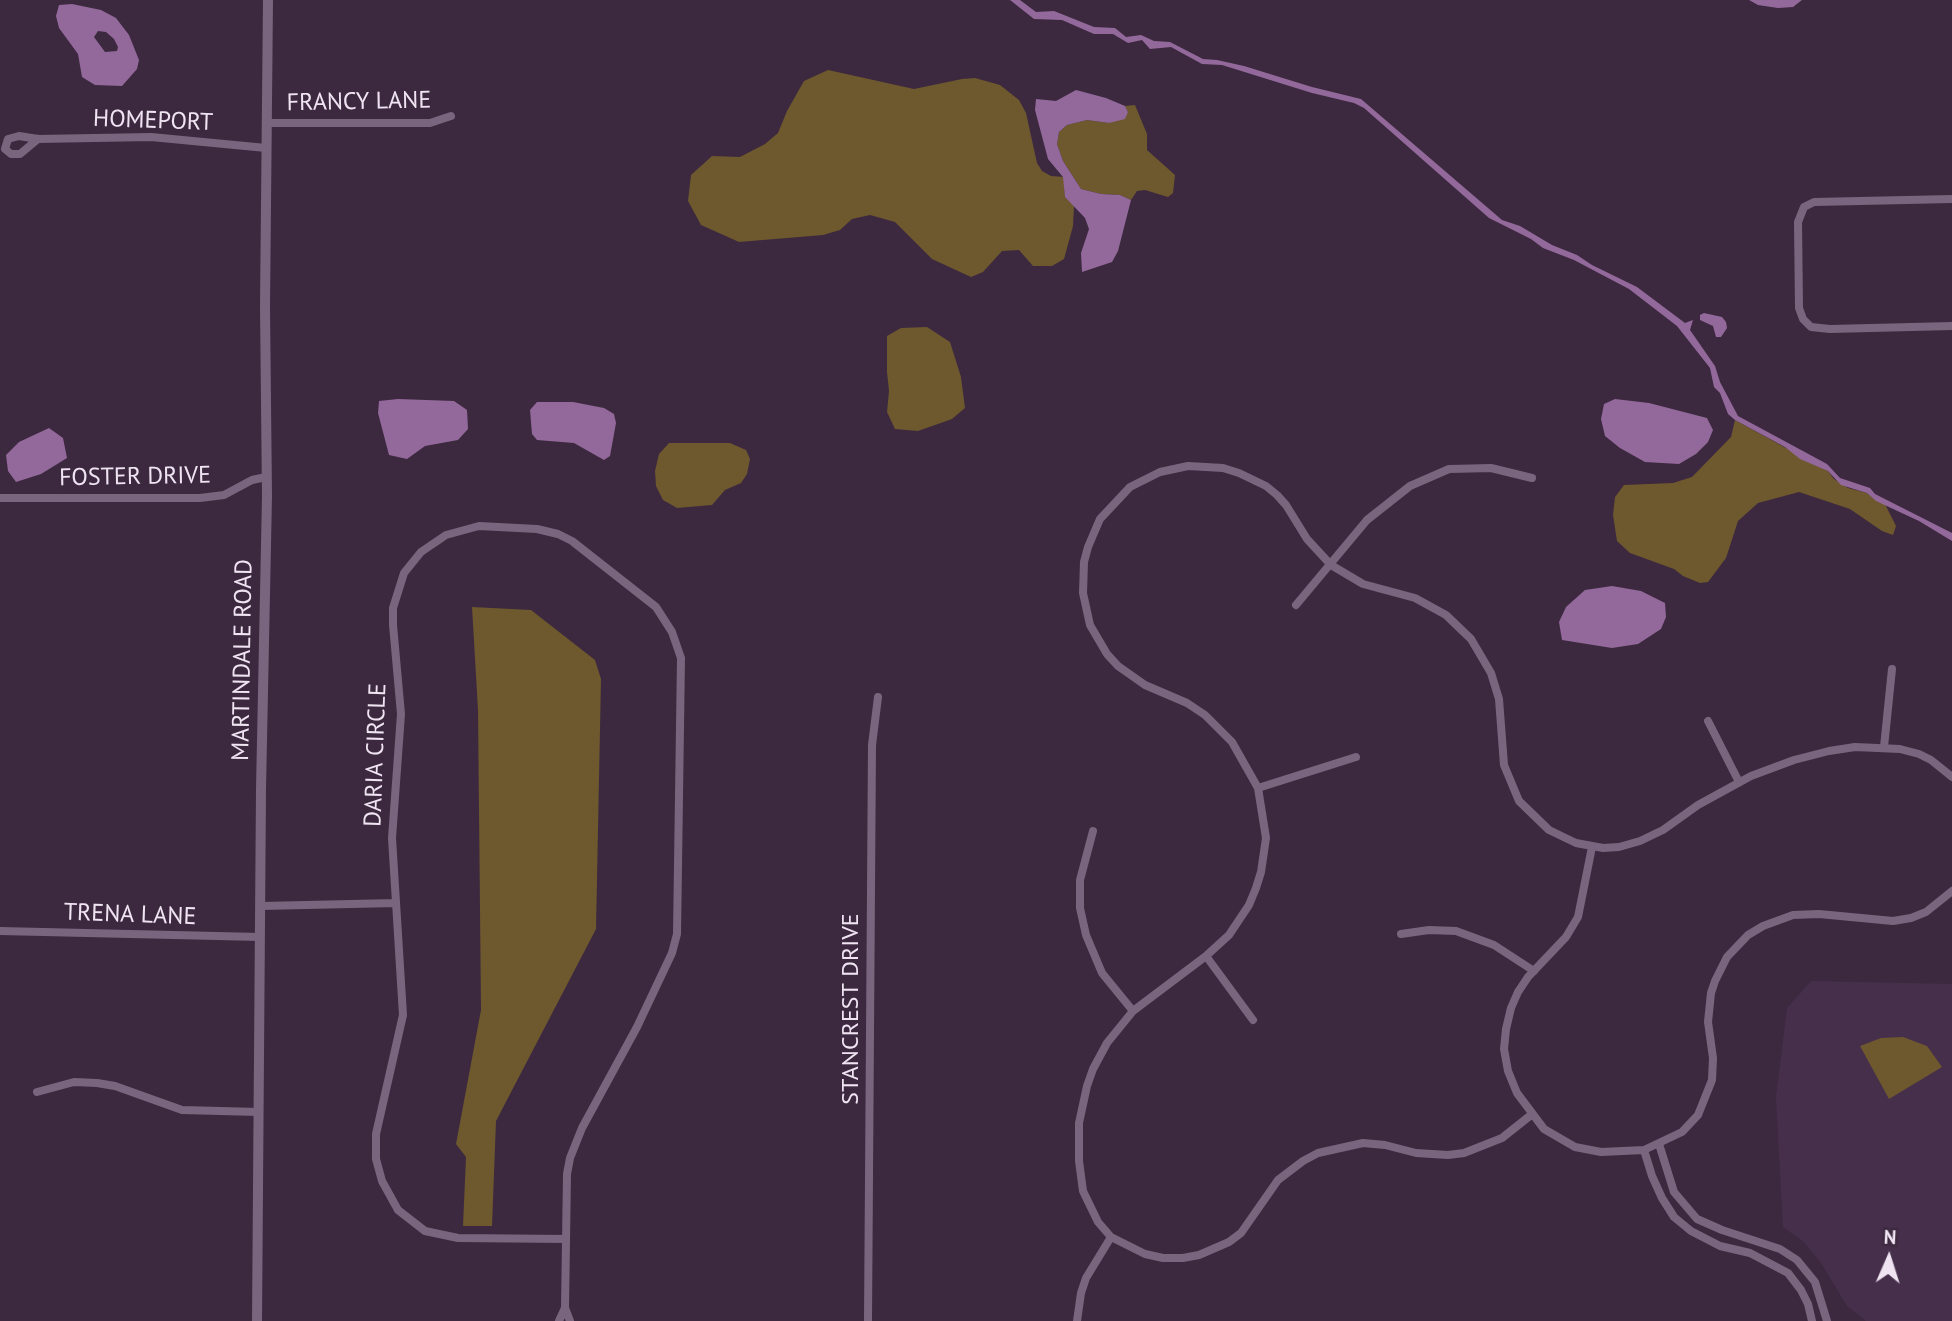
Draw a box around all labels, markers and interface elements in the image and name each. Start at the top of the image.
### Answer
street label: FRANCY LANE [286,86,432,118]
street label: HOMEPORT [93,105,213,137]
street label: FOSTER DRIVE [59,461,211,493]
street label: MARTINDALE ROAD [227,559,259,761]
street label: DARIA CIRCLE [359,683,393,827]
street label: TRENA LANE [63,898,197,932]
street label: STANCREST DRIVE [837,913,865,1105]
north arrow [1854,1223,1924,1293]
text: N [1883,1225,1897,1249]

